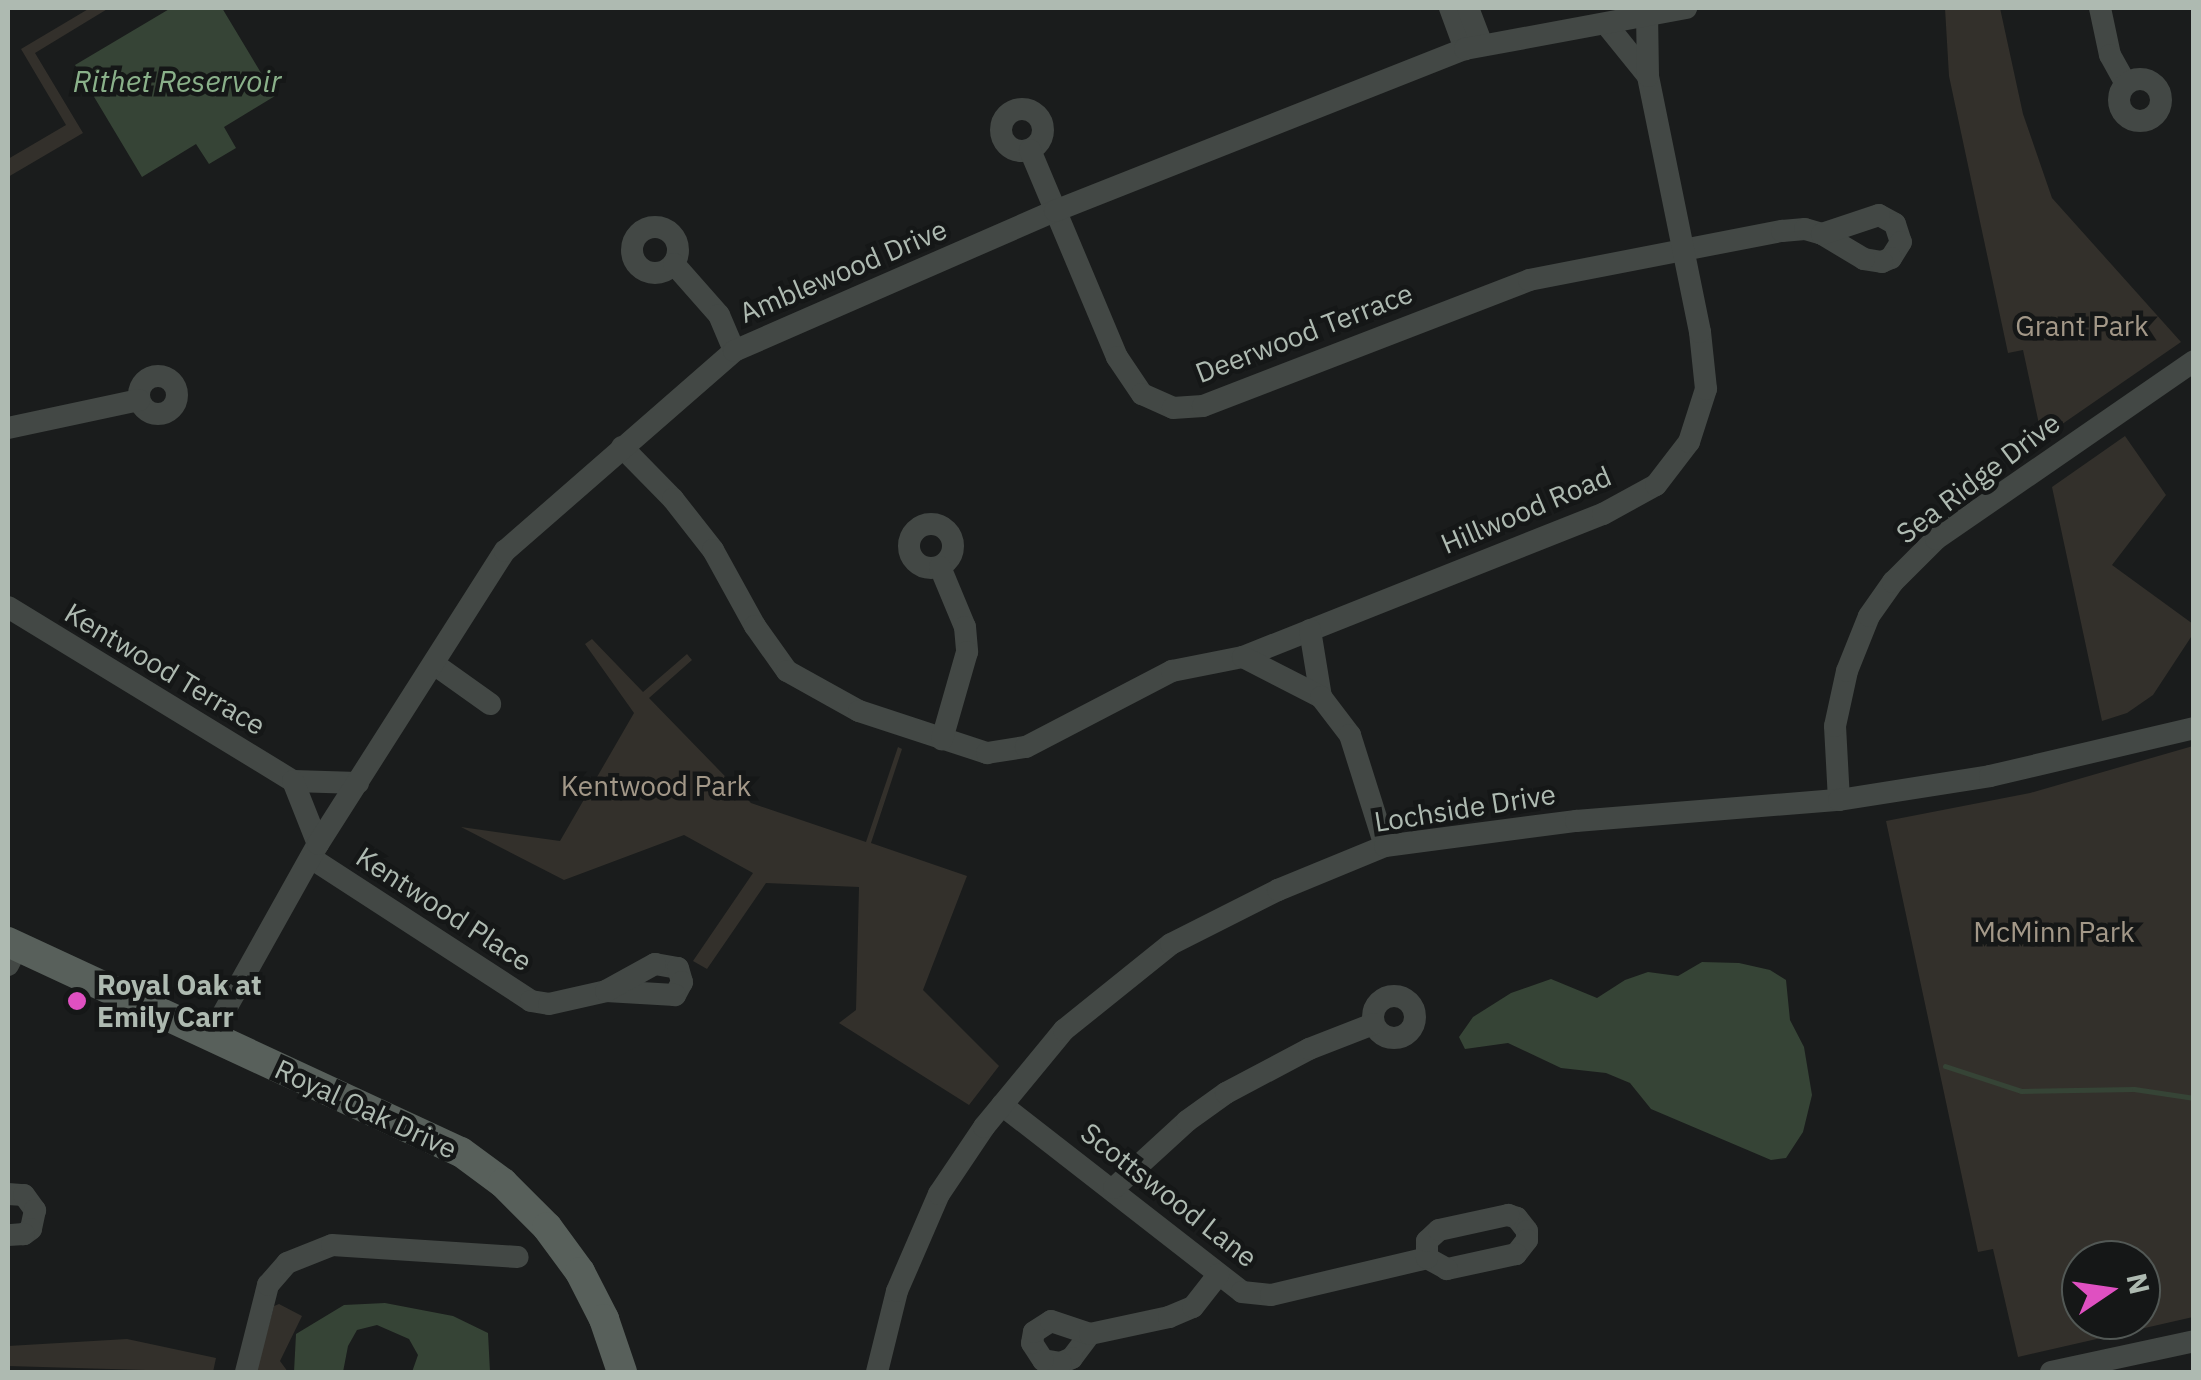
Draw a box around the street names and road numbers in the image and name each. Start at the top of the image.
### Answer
street label: Amblewood Drive [734,212,952,330]
street label: Deerwood Terrace [1191,276,1417,390]
street label: Sea Ridge Drive [1890,406,2066,550]
street label: Hillwood Road [1436,459,1616,561]
street label: Kentwood Terrace [59,596,271,742]
street label: Lochside Drive [1372,777,1558,839]
street label: Kentwood Place [350,840,538,978]
street label: Royal Oak Drive [270,1052,462,1166]
street label: Scottswood Lane [1074,1116,1264,1274]

